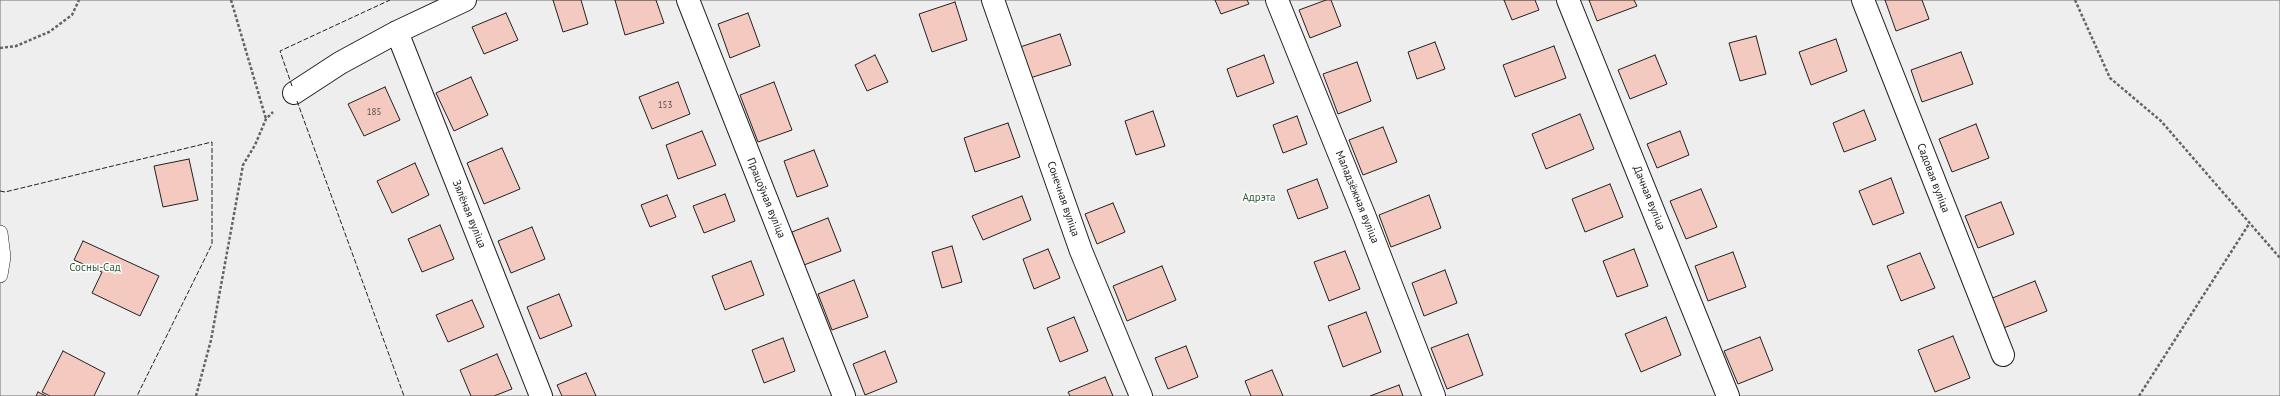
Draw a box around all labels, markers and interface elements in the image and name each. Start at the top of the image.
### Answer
house number: 153 [658,100,672,110]
house number: 185 [367,107,381,117]
street label: Садовая вуліца [1914,142,1952,214]
street label: Маладзёжная вуліца [1332,149,1382,245]
street label: Працоўная вуліца [744,156,788,240]
street label: Сонечная вуліца [1044,160,1082,238]
street label: Дачная вуліца [1630,164,1668,232]
street label: Зялёная вуліца [449,178,489,250]
park label: Адрэта [1242,191,1276,205]
park label: Сосны-Сад [69,261,121,275]

